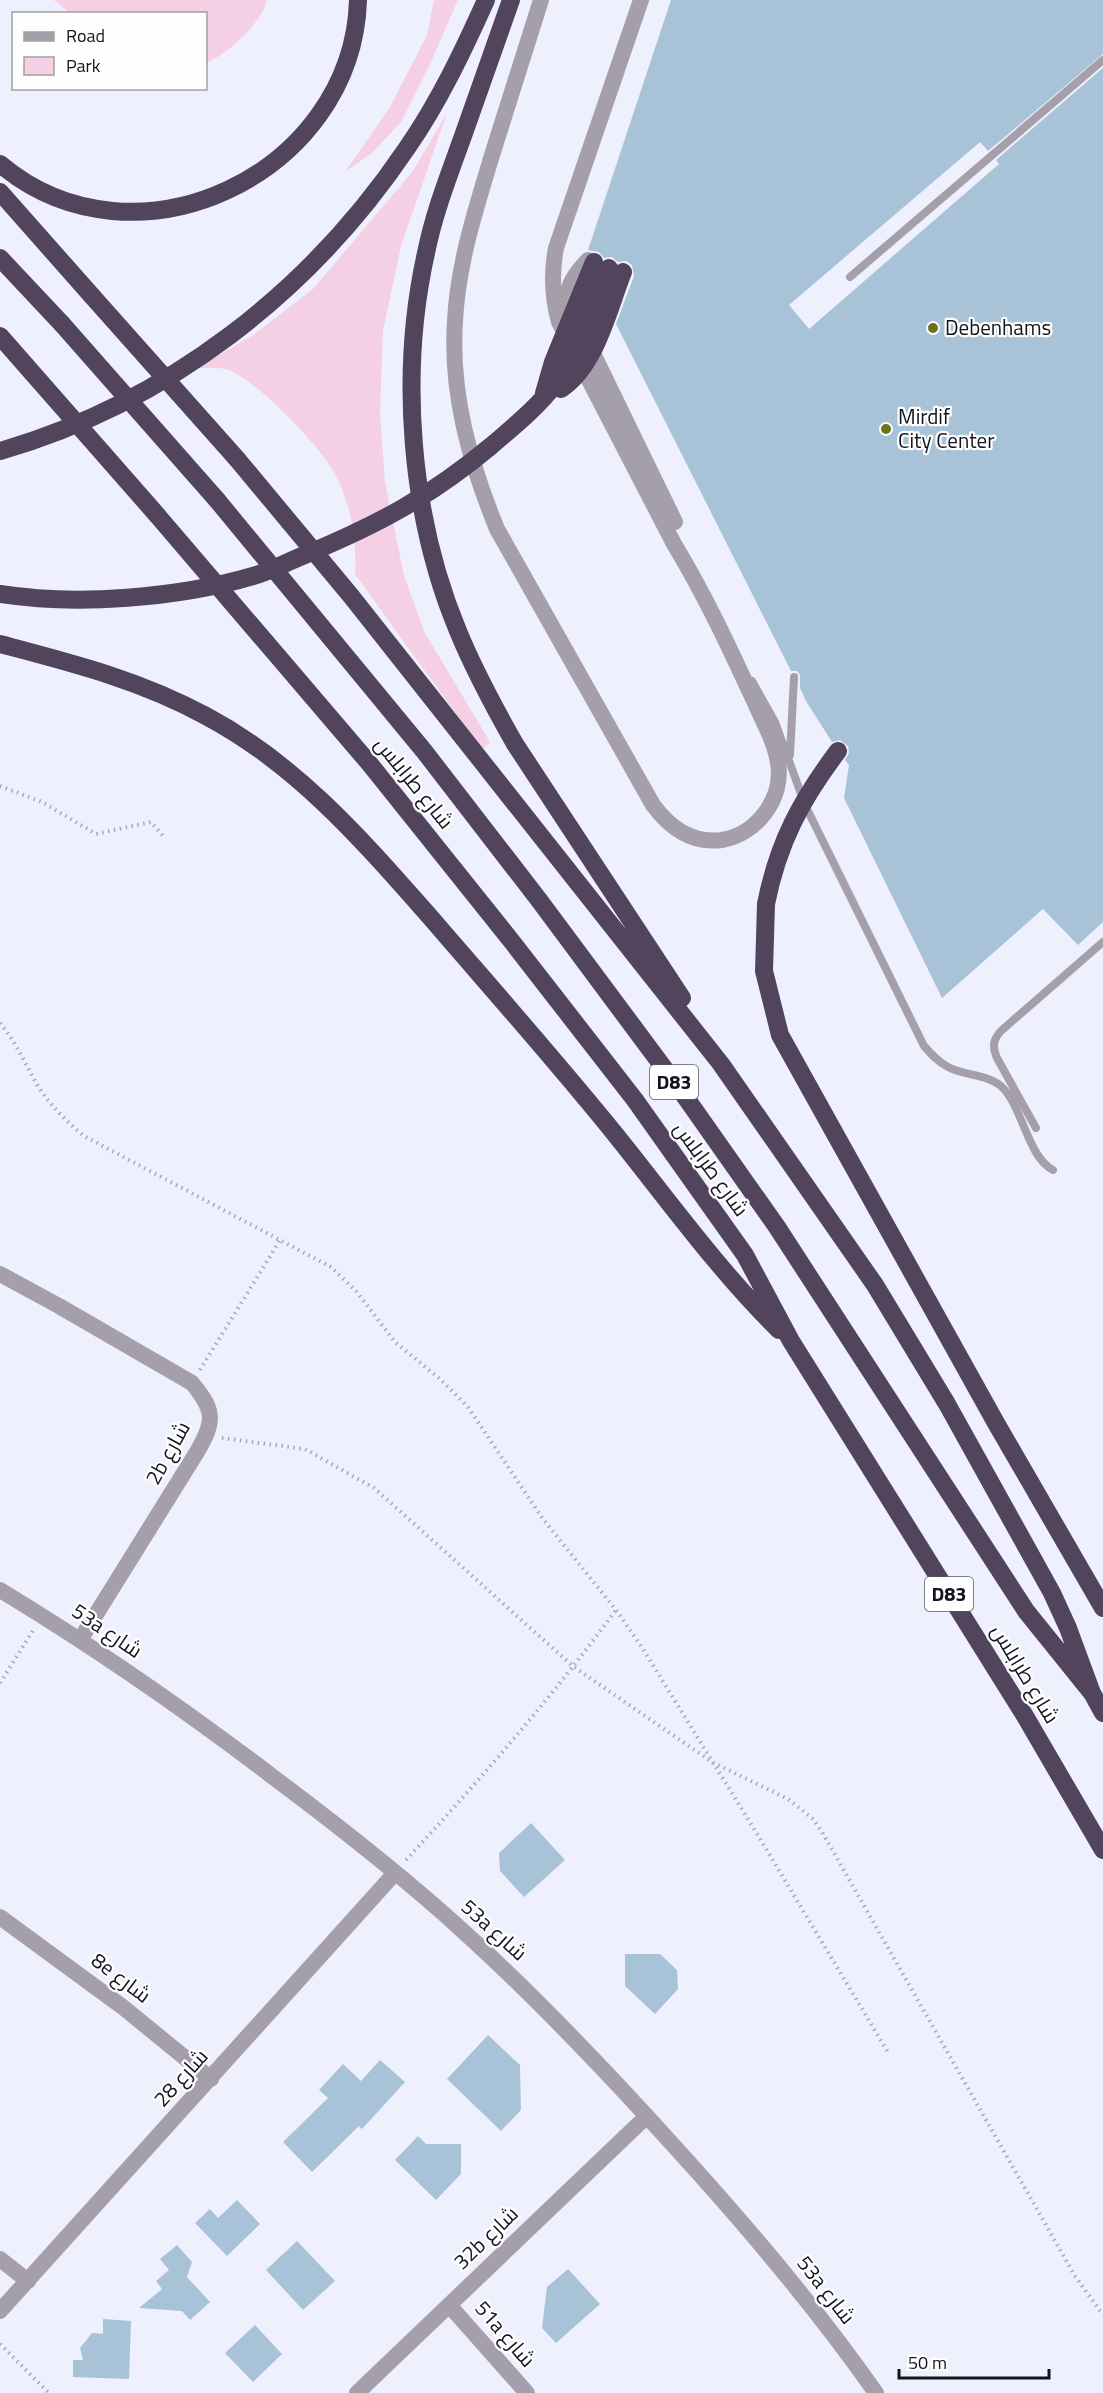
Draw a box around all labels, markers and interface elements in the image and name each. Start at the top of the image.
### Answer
legend [12,12,207,90]
text: Road [66,22,105,49]
text: Park [66,52,101,79]
place label: Debenhams [945,311,1051,343]
marker: Debenhams [926,321,940,335]
place label: Mirdif City Center [898,400,994,456]
marker: Mirdif City Center [879,422,893,436]
street label: شارع طرابلس [367,729,462,836]
road number: D83 [650,1065,698,1099]
street label: شارع طرابلس [666,1114,757,1223]
street label: 2b شارع [137,1415,198,1490]
road number: D83 [925,1577,973,1611]
street label: 53a شارع [66,1595,149,1666]
street label: شارع طرابلس [984,1618,1068,1729]
street label: 53a شارع [454,1891,535,1968]
street label: 8e شارع [85,1944,158,2010]
street label: شارع 28 [145,2041,215,2114]
street label: 32b شارع [445,2198,525,2277]
street label: 53a شارع [790,2248,864,2331]
street label: 51a شارع [468,2293,544,2374]
scale bar [899,2342,1049,2380]
text: 50 m [908,2349,947,2376]

